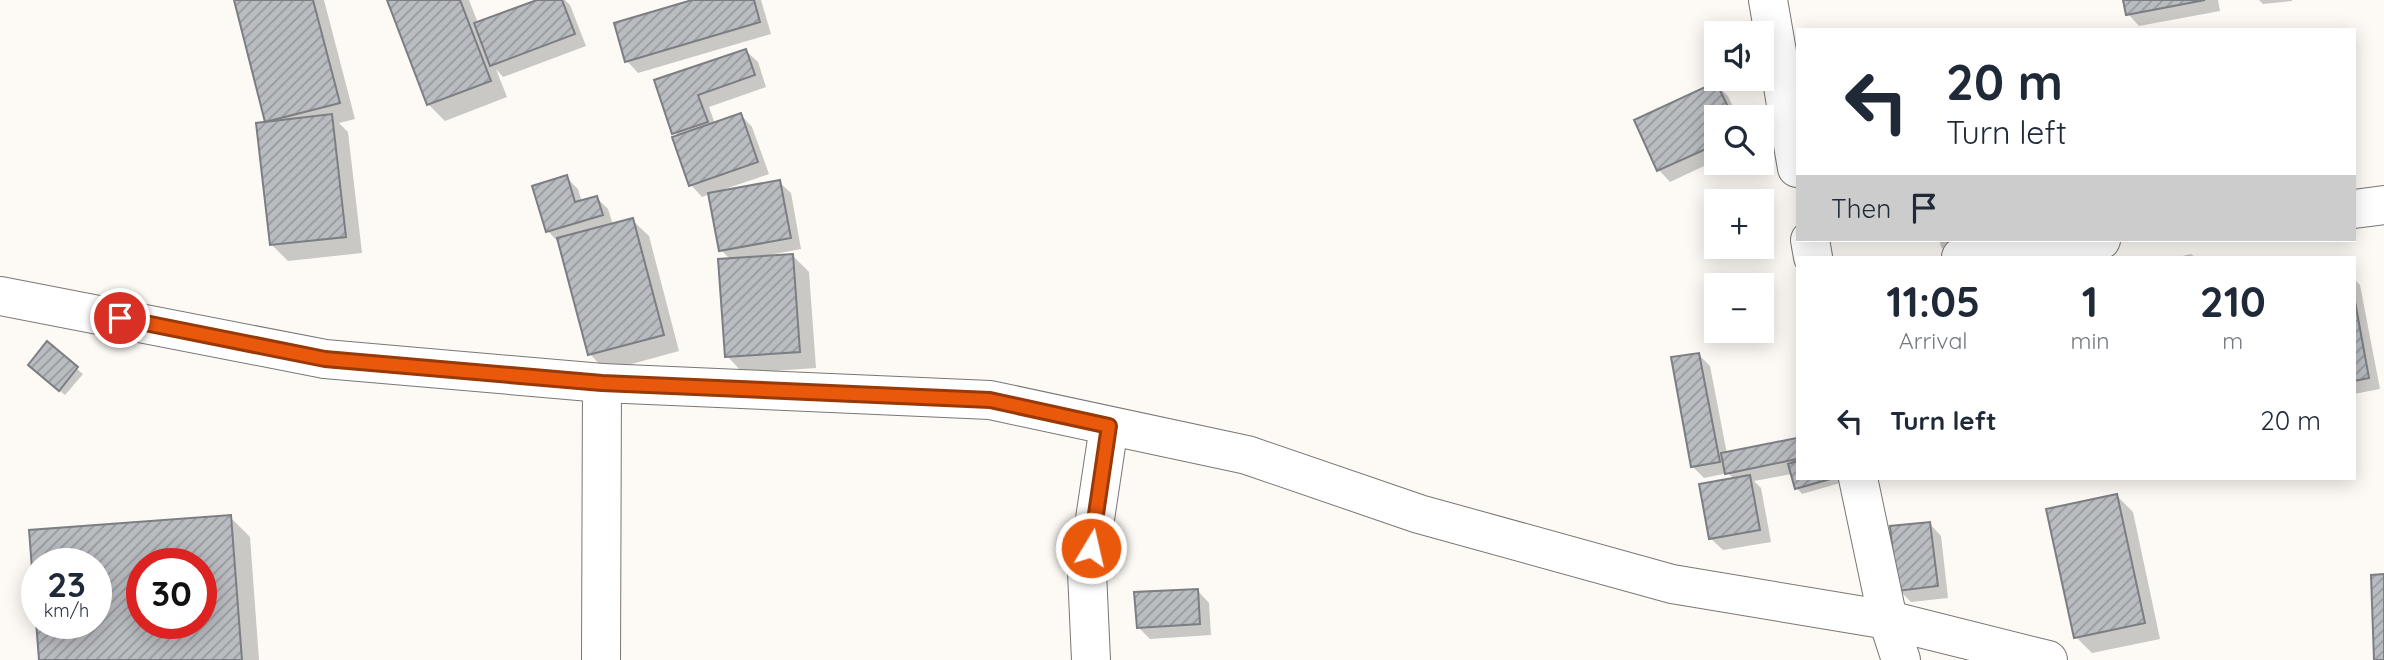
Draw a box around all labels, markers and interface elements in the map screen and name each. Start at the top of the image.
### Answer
map controls [1704,21,1774,343]
button: sound [1704,21,1774,91]
text: 20 m [1946,51,2063,112]
icon: left [1831,56,1922,147]
button: search [1704,105,1774,175]
text: Turn left [1946,112,2067,152]
button: + [1704,189,1774,259]
icon: arrive [1905,189,1943,227]
text: Then [1831,192,1891,225]
button: − [1704,273,1774,343]
text: 11:05 [1886,275,1980,328]
text: 1 [2082,275,2098,328]
text: 210 [2200,275,2266,328]
pin [90,288,150,348]
icon: arrive [101,299,139,337]
text: Arrival [1899,326,1968,355]
text: min [2070,326,2110,355]
text: m [2222,326,2243,355]
icon: left [1831,402,1869,440]
text: Turn left [1890,404,1997,437]
text: 20 m [2260,404,2321,437]
position arrow [1054,511,1128,585]
speed limit sign: 30 [126,548,217,639]
text: 23 [47,562,86,606]
text: km/h [44,599,89,622]

